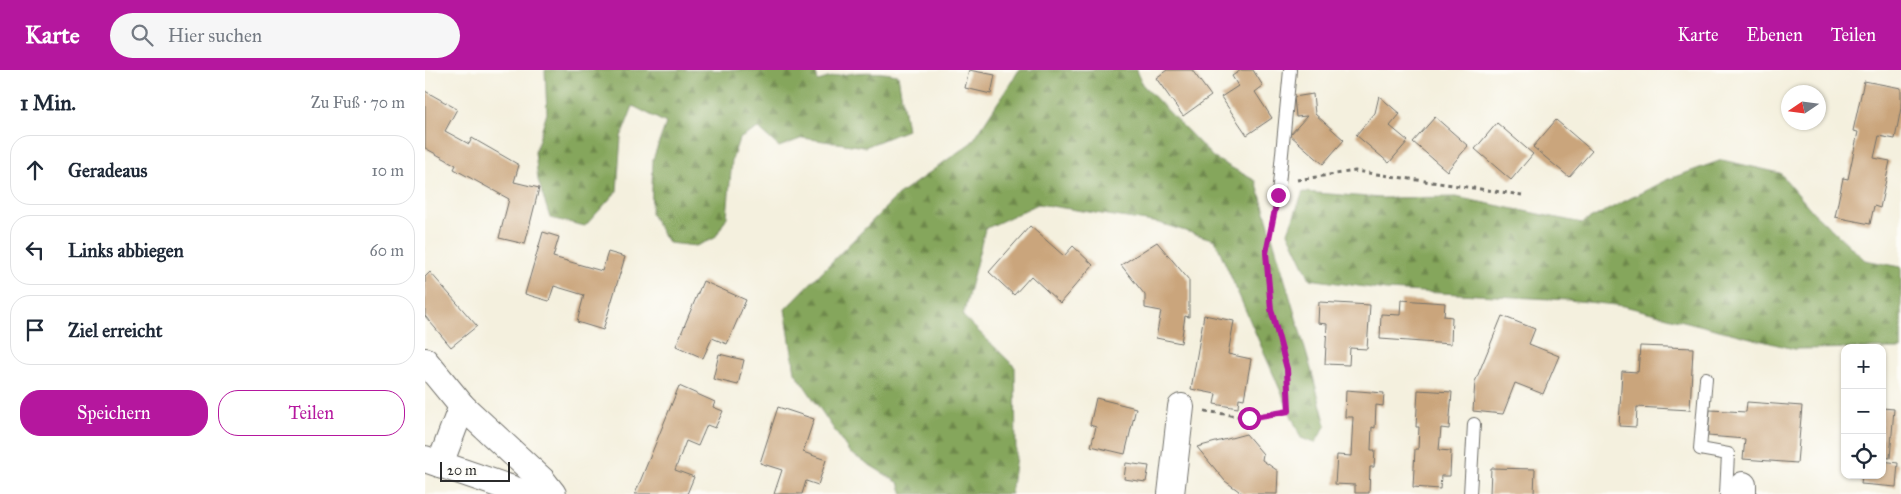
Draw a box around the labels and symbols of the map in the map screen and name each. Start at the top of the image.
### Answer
north arrow [1781,85,1826,130]
route end [1267,184,1290,207]
route start [1238,407,1261,430]
scale bar [440,459,510,482]

